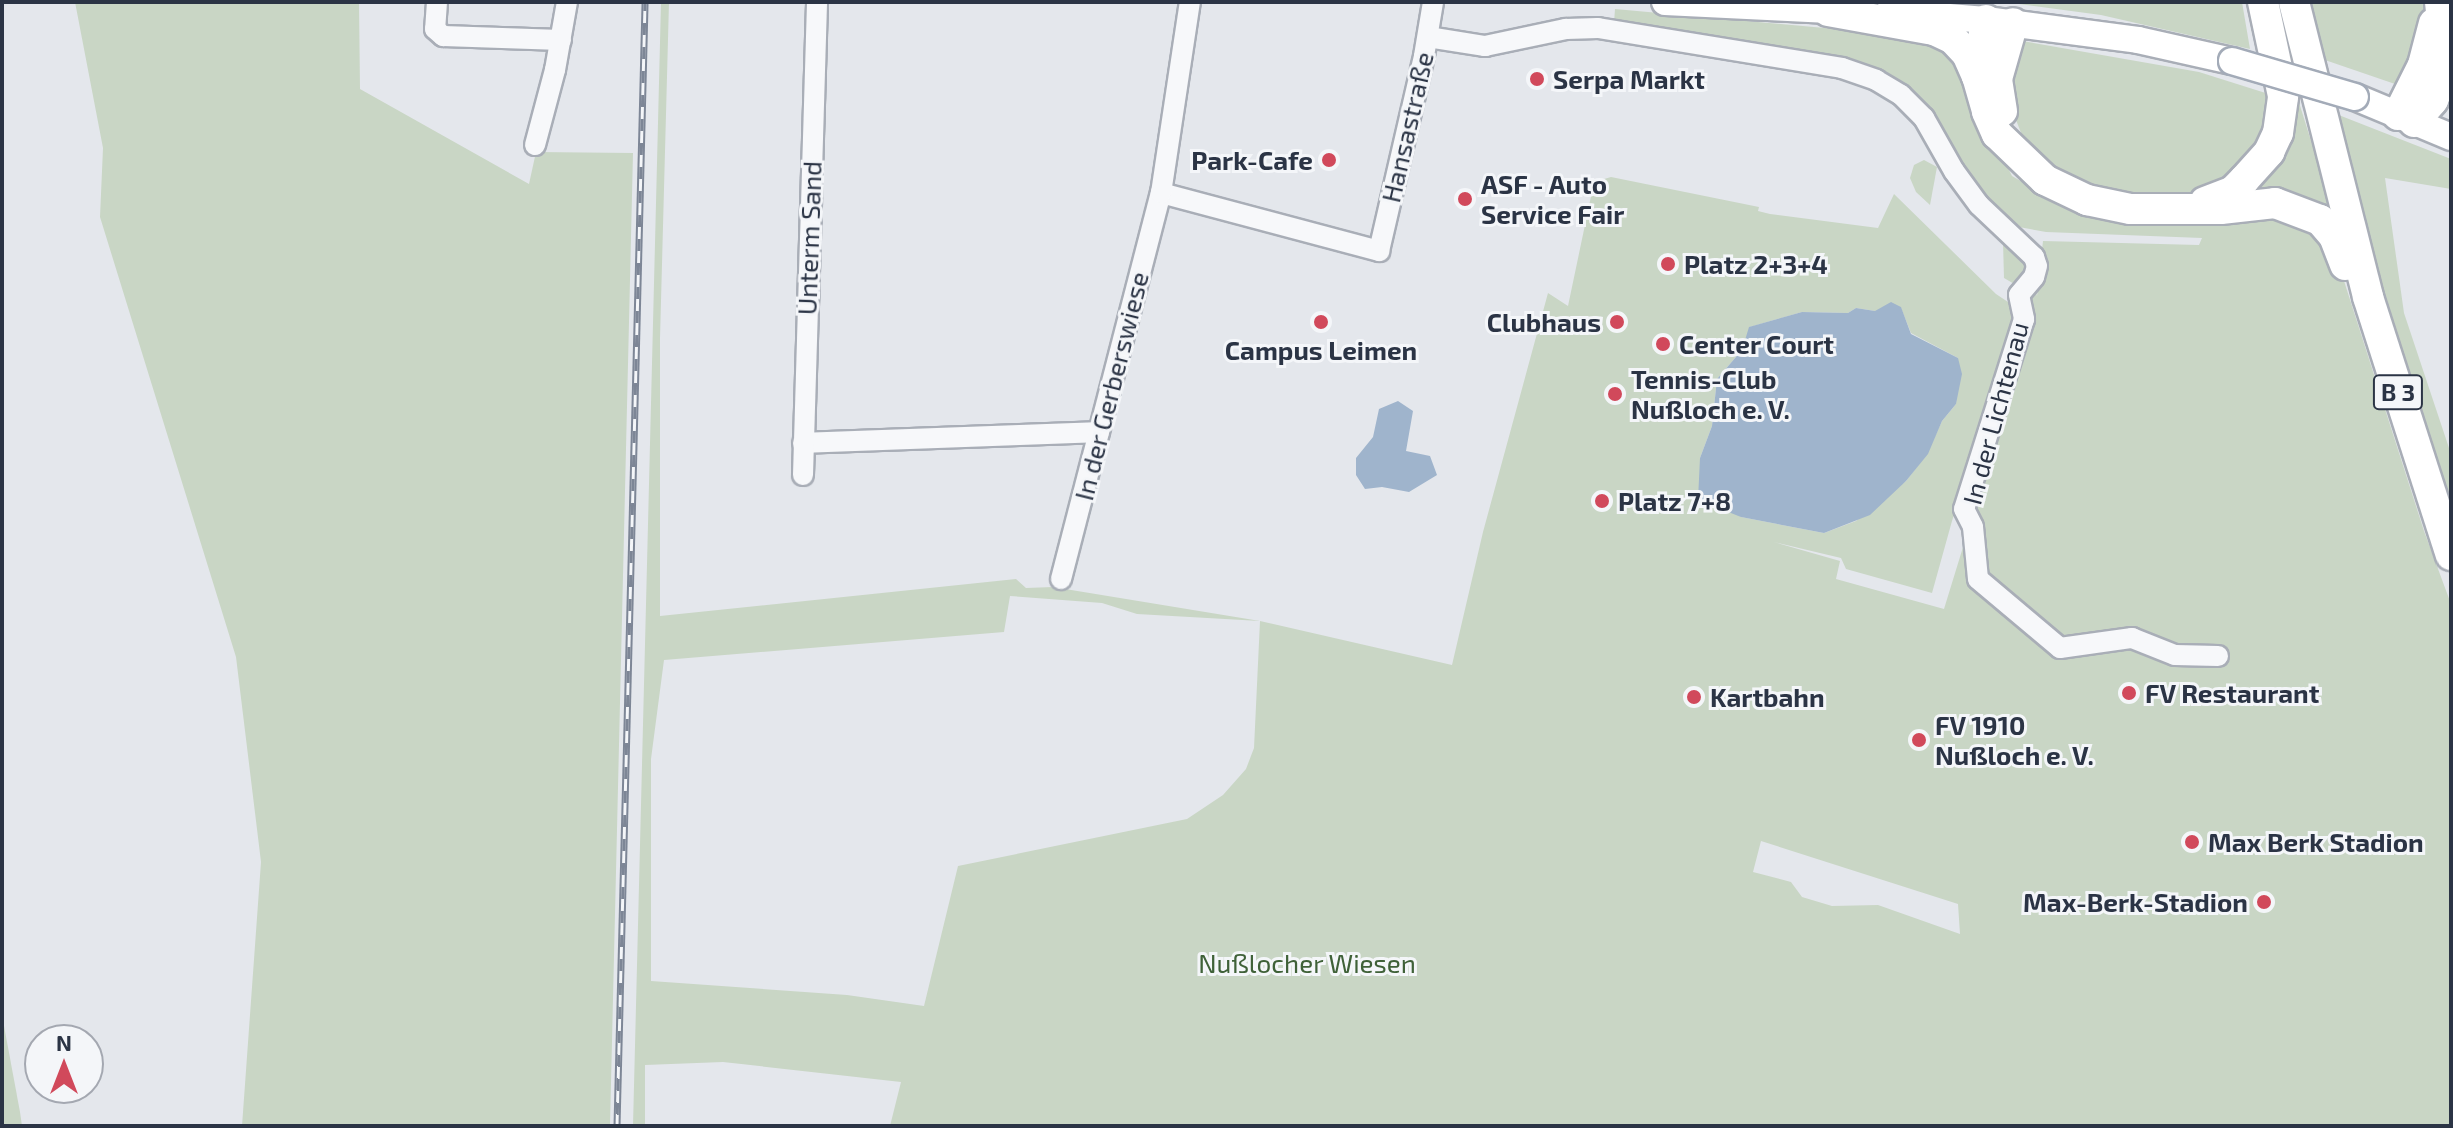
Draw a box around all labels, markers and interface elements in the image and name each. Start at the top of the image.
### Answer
street label: Hansastraße [1375,49,1439,205]
place label: Serpa Markt [1553,63,1705,95]
marker: Serpa Markt [1528,70,1546,88]
place label: Park-Cafe [1191,144,1313,176]
marker: Park-Cafe [1320,151,1338,169]
street label: Unterm Sand [791,160,827,316]
place label: ASF - Auto Service Fair [1481,168,1624,230]
marker: ASF - Auto Service Fair [1456,190,1474,208]
place label: Platz 2+3+4 [1684,248,1828,280]
marker: Platz 2+3+4 [1659,255,1677,273]
street label: In der Gerberswiese [1067,268,1155,504]
place label: Clubhaus [1487,306,1601,338]
marker: Campus Leimen [1312,313,1330,331]
marker: Clubhaus [1608,313,1626,331]
street label: In der Lichtenau [1956,318,2034,508]
place label: Center Court [1679,328,1834,360]
place label: Campus Leimen [1225,334,1417,366]
marker: Center Court [1654,335,1672,353]
place label: Tennis-Club Nußloch e. V. [1631,363,1790,424]
road number: B 3 [2372,372,2424,412]
marker: Tennis-Club Nußloch e. V. [1606,385,1624,403]
place label: Platz 7+8 [1618,485,1731,517]
marker: Platz 7+8 [1593,492,1611,510]
place label: FV Restaurant [2145,677,2320,709]
place label: Kartbahn [1710,681,1825,713]
marker: FV Restaurant [2120,684,2138,702]
marker: Kartbahn [1685,688,1703,706]
place label: FV 1910 Nußloch e. V. [1935,709,2094,770]
marker: FV 1910 Nußloch e. V. [1910,731,1928,749]
place label: Max Berk Stadion [2208,826,2424,858]
marker: Max Berk Stadion [2183,833,2201,851]
place label: Max-Berk-Stadion [2023,886,2248,918]
marker: Max-Berk-Stadion [2255,893,2273,911]
park label: Nußlocher Wiesen [1198,947,1416,979]
north arrow [24,1024,104,1104]
text: N [56,1029,72,1055]

